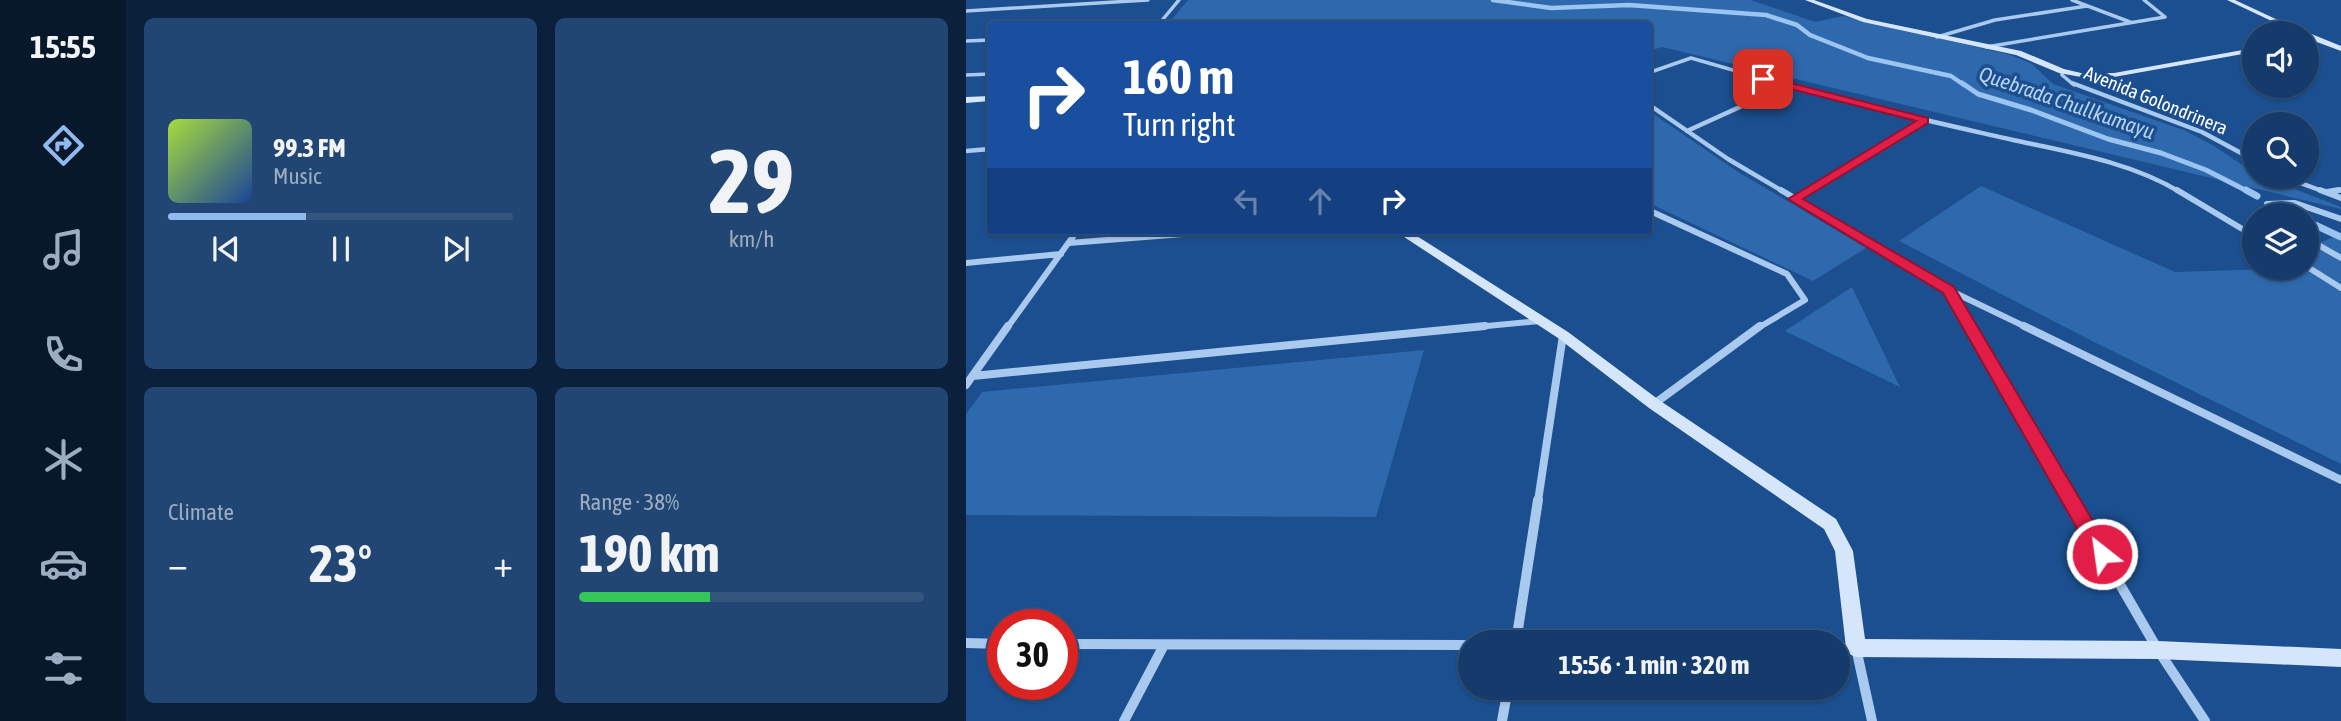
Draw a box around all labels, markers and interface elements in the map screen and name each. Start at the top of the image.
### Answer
map controls [2242,21,2319,280]
button: sound [2242,21,2319,98]
text: 15:55 [30,28,96,65]
text: 160 m [1123,48,1234,104]
icon: right [1008,49,1099,140]
pin [1733,49,1793,109]
icon: arrive [1744,60,1782,98]
water label: Quebrada Chullkumayu [1976,61,2158,143]
street label: Avenida Golondrinera [2081,61,2231,139]
text: Turn right [1123,106,1236,143]
button: search [2242,112,2319,189]
icon: directions [39,121,88,170]
text: 29 [709,128,794,232]
text: 99.3 FM [273,133,346,163]
text: Music [273,163,321,189]
icon: left [1228,182,1266,220]
icon: ahead [1301,182,1339,220]
icon: right [1374,182,1412,220]
button: layers [2242,203,2319,280]
icon: music [39,225,88,274]
text: km/h [729,226,774,252]
icon: previous [207,230,245,268]
icon: pause [322,230,360,268]
icon: next [437,230,475,268]
icon: phone [39,330,88,379]
icon: climate [39,435,88,484]
text: Range · 38% [579,489,679,515]
text: Climate [168,499,234,525]
position arrow [2065,517,2139,591]
text: 190 km [579,523,720,583]
text: 23° [309,533,372,593]
icon: car [39,539,88,588]
text: − [168,542,188,585]
text: + [493,542,513,585]
speed limit sign: 30 [987,609,1078,700]
icon: filters [39,644,88,693]
text: 15:56 · 1 min · 320 m [1559,650,1749,680]

